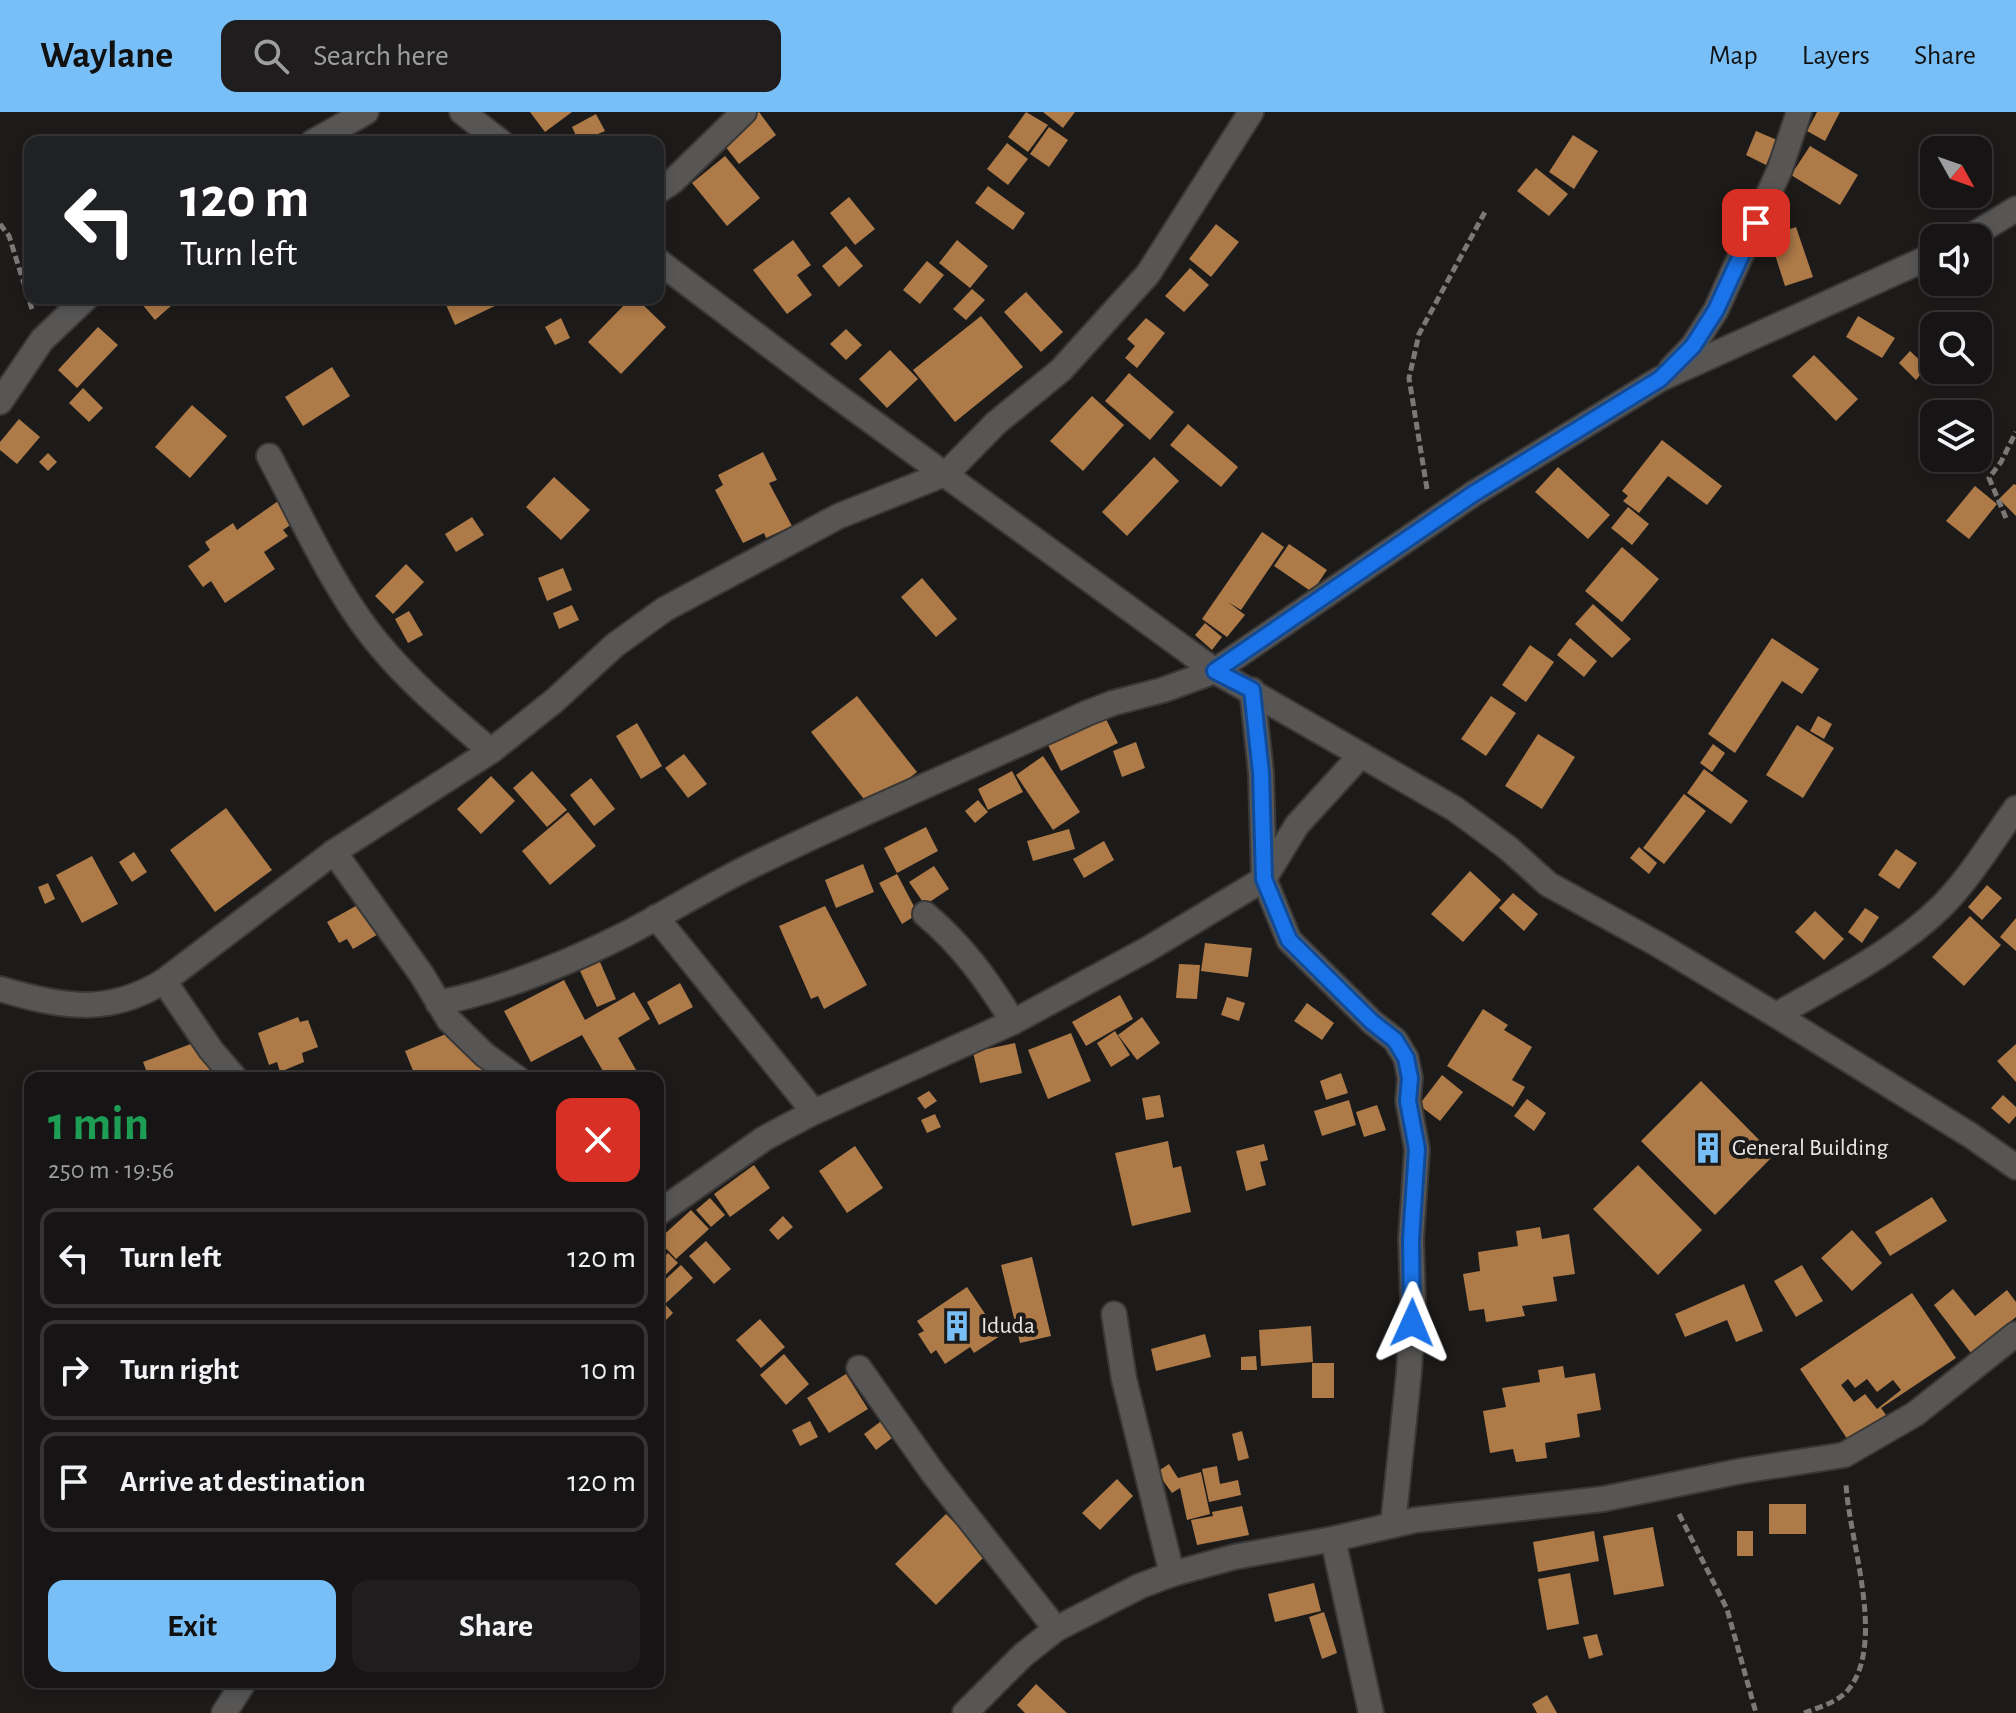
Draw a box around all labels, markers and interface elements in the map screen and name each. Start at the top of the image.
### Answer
search box [221,20,781,92]
icon: search [249,34,293,78]
text: Waylane [40,37,173,75]
text: Search here [313,41,449,71]
text: Map [1709,42,1758,70]
text: Layers [1802,42,1870,70]
text: Share [1914,42,1976,70]
north arrow [1920,136,1992,208]
map controls [1920,136,1992,472]
icon: left [48,168,152,272]
text: 120 m [180,171,309,227]
pin [1722,189,1790,257]
icon: arrive [1734,201,1778,245]
button: sound [1920,224,1992,296]
text: Turn left [180,236,297,272]
button: search [1920,312,1992,384]
button: layers [1920,400,1992,472]
button: close [556,1098,640,1182]
text: 1 min [48,1101,149,1149]
building icon: General Building [1691,1131,1725,1165]
place label: General Building [1732,1136,1888,1160]
text: 250 m · 19:56 [48,1157,174,1183]
icon: left [52,1236,96,1280]
text: Turn left [120,1243,221,1273]
text: 120 m [567,1243,636,1273]
position arrow [1370,1281,1454,1365]
building icon: Iduda [940,1309,974,1343]
place label: Iduda [981,1314,1035,1338]
icon: right [52,1348,96,1392]
text: Turn right [120,1355,239,1385]
text: 10 m [581,1355,636,1385]
icon: arrive [52,1460,96,1504]
text: Arrive at destination [120,1467,366,1497]
text: 120 m [567,1467,636,1497]
button: Exit [48,1580,336,1672]
button: Share [352,1580,640,1672]

